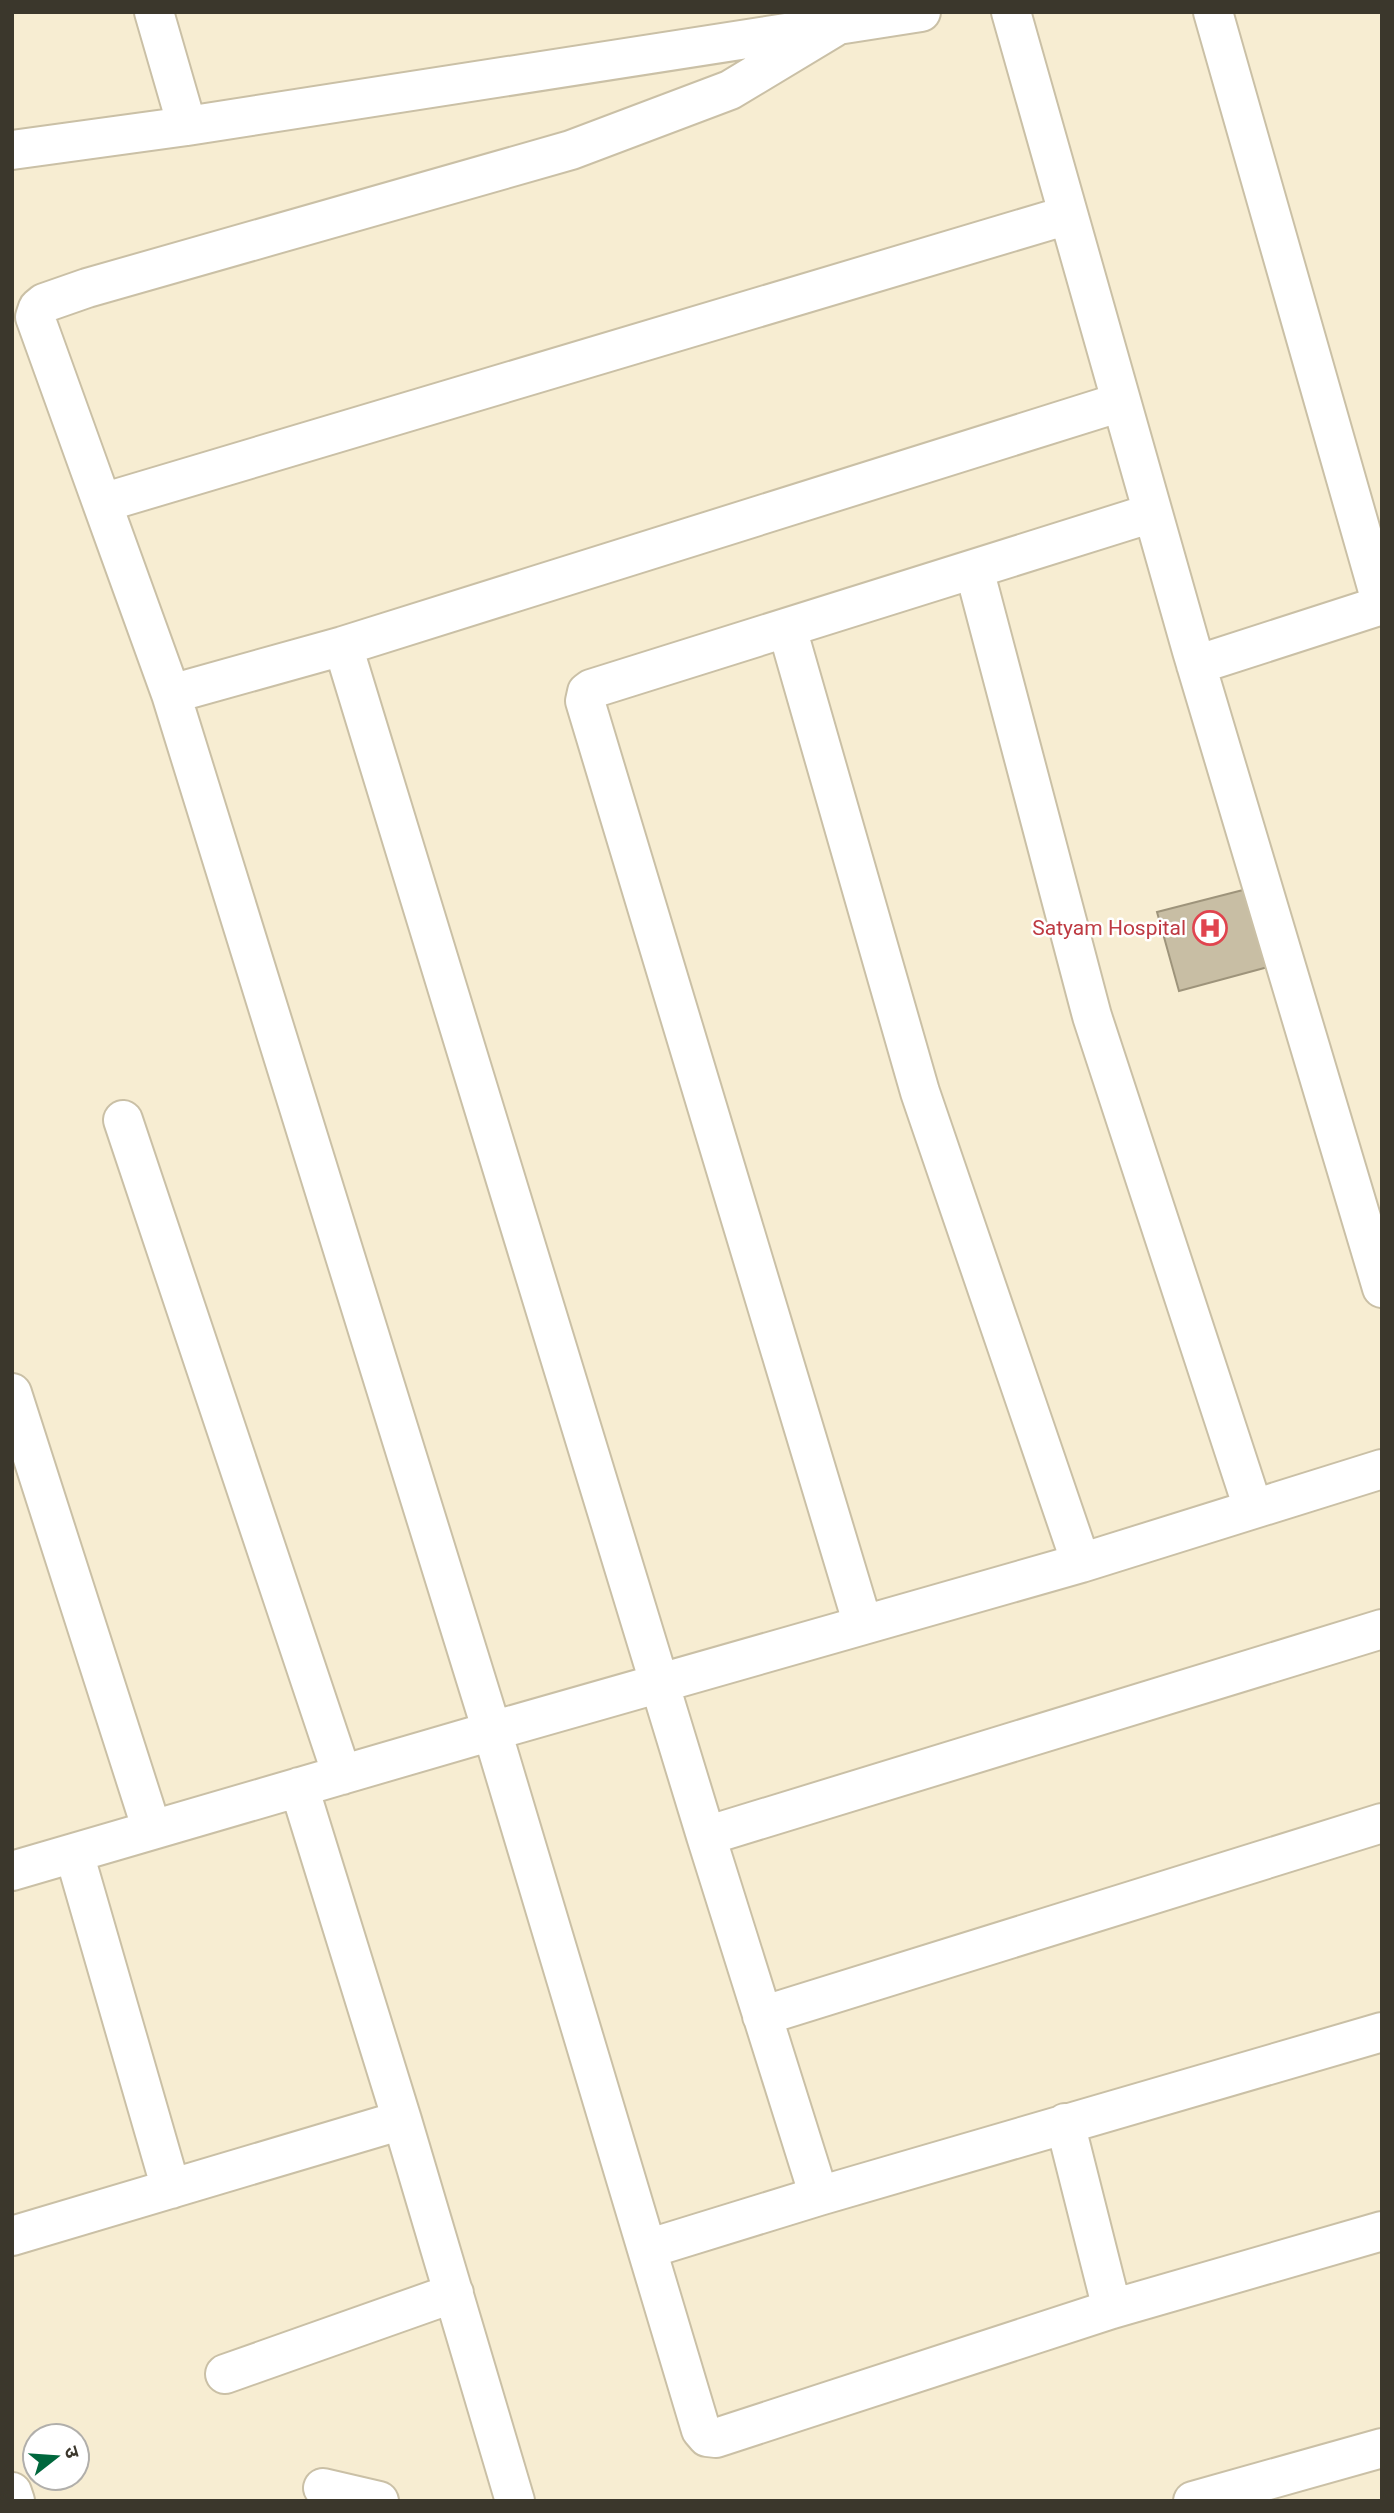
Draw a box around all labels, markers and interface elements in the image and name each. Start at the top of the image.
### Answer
hospital icon: Satyam Hospital [1191,909,1229,947]
place label: Satyam Hospital [1032,916,1186,940]
north arrow [21,2422,91,2492]
text: उ [59,2443,85,2462]

